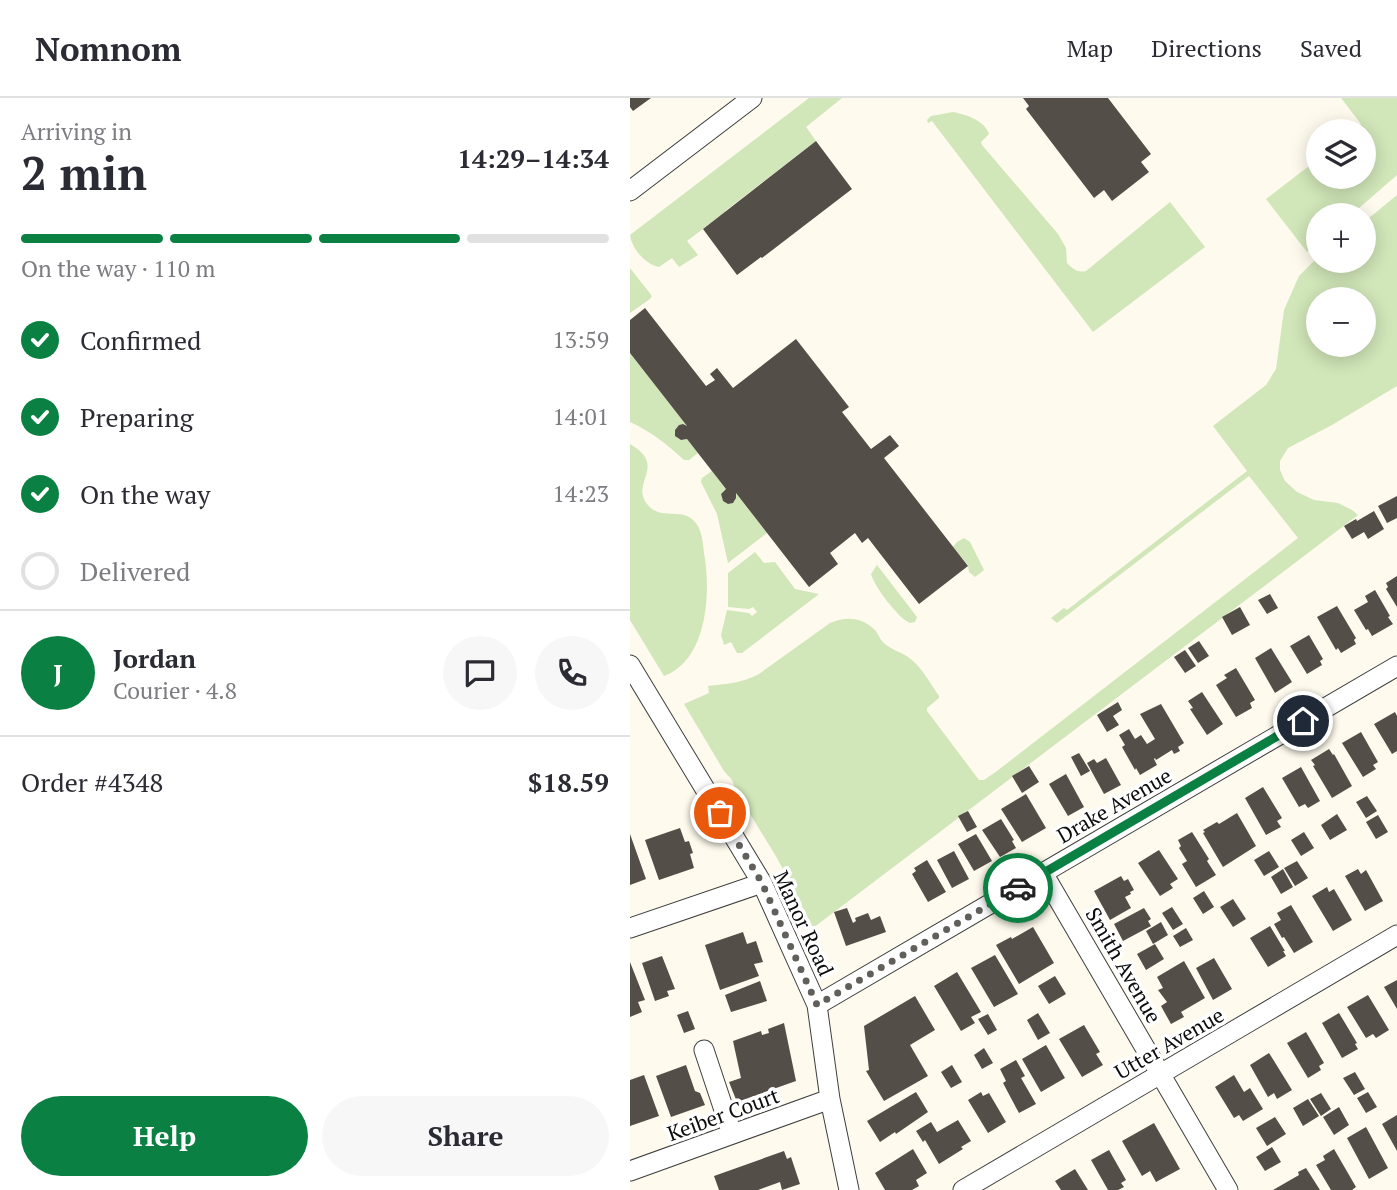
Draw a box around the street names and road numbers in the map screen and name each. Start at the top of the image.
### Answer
street label: Drake Avenue [1052,761,1176,849]
street label: Manor Road [767,866,841,980]
street label: Smith Avenue [1080,902,1168,1028]
street label: Utter Avenue [1109,1000,1229,1086]
street label: Keiber Court [663,1081,783,1147]

